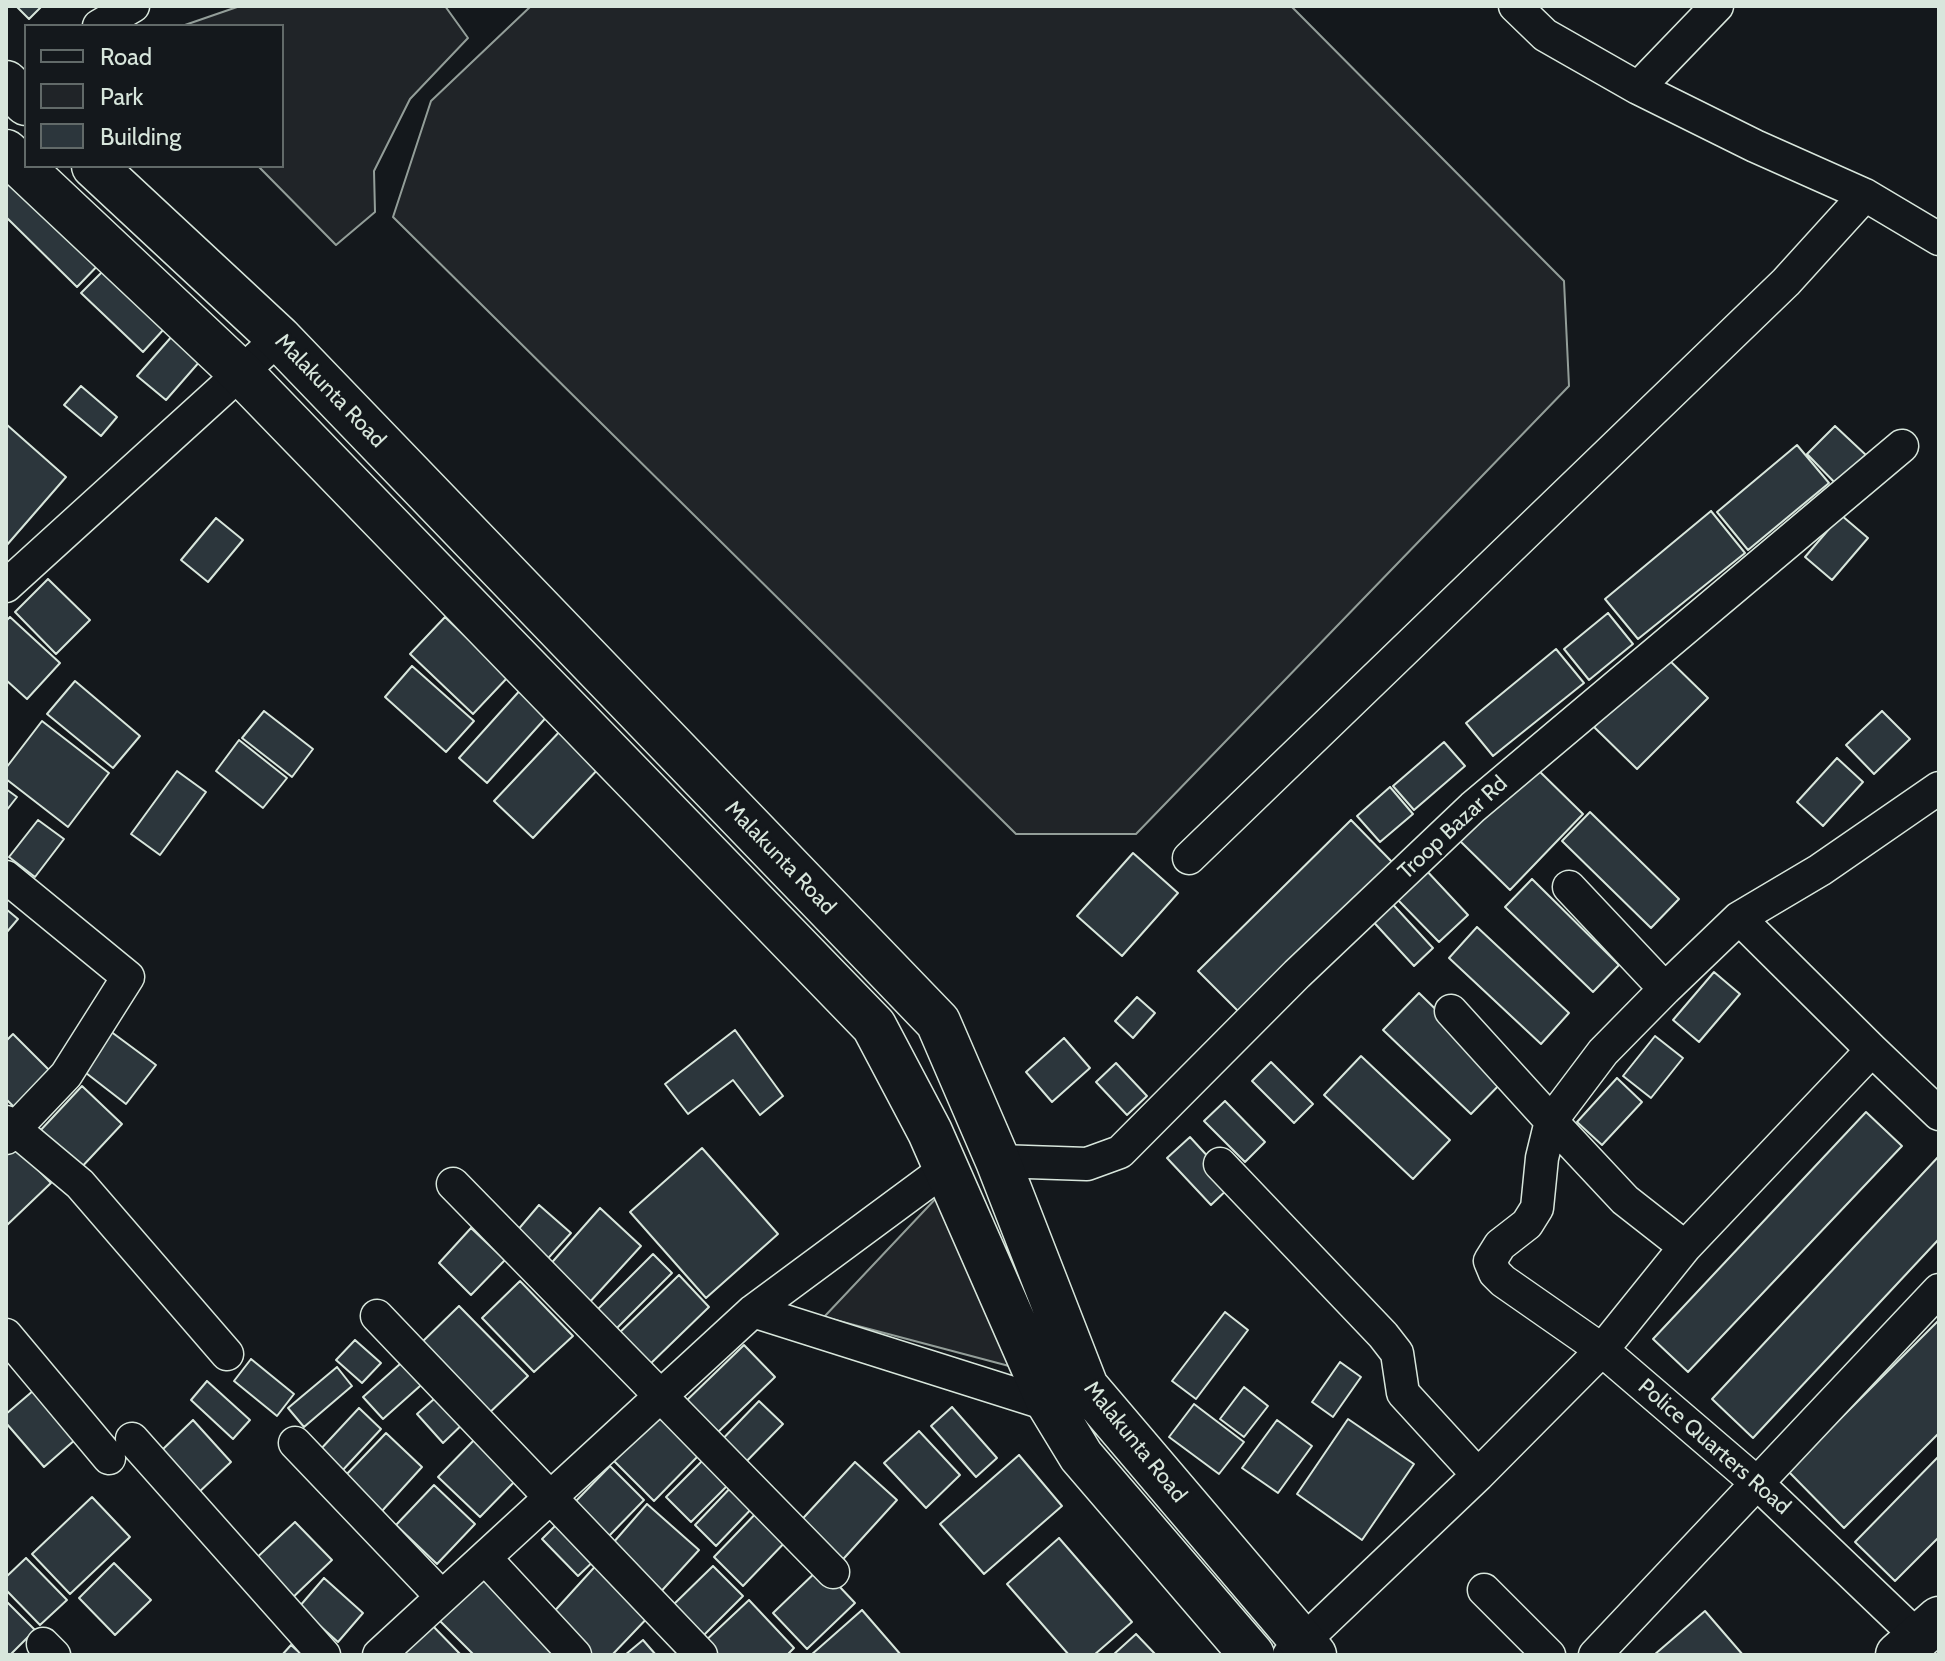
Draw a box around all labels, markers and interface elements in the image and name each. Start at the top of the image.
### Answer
legend [24,24,284,168]
text: Road [100,42,152,71]
text: Park [100,82,143,111]
text: Building [100,122,181,151]
street label: Malakunta Road [269,329,391,453]
street label: Troop Bazar Rd [1393,771,1513,885]
street label: Malakunta Road [719,796,841,920]
street label: Police Quarters Road [1632,1374,1796,1520]
street label: Malakunta Road [1078,1376,1192,1508]

